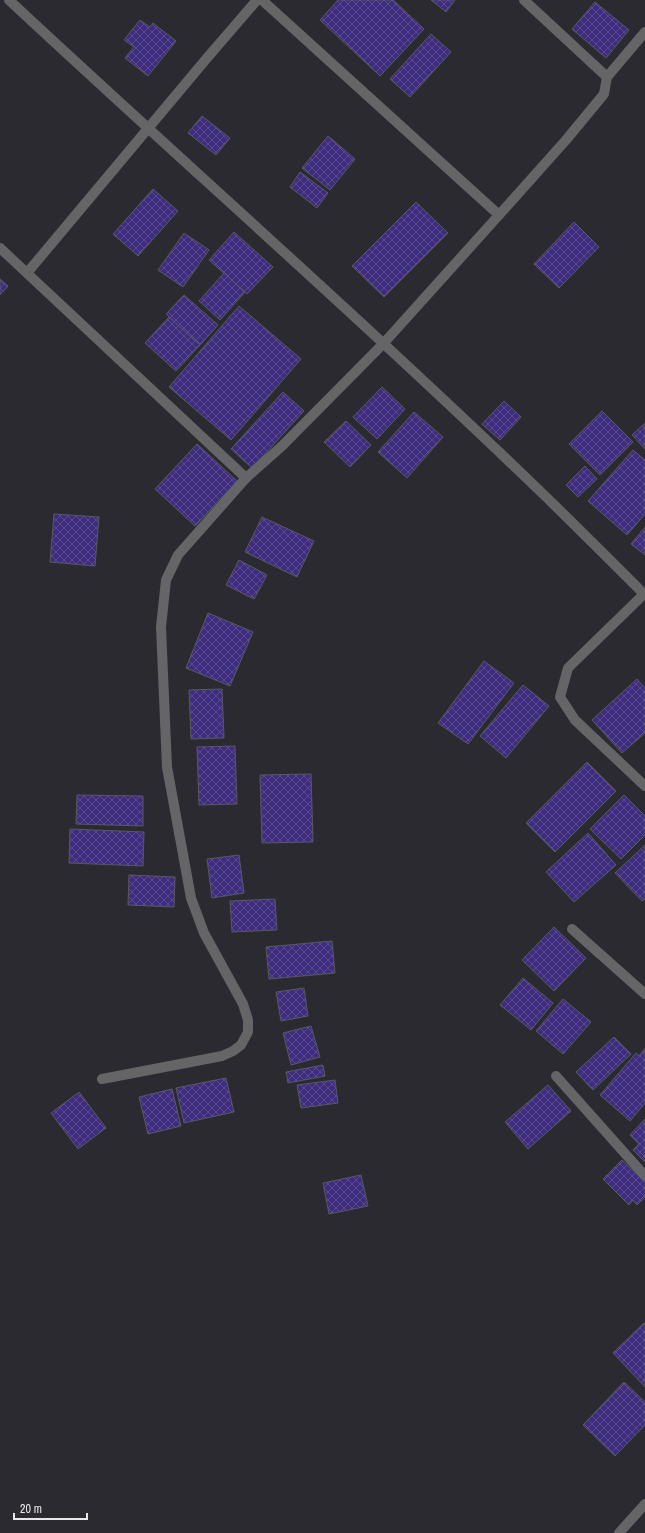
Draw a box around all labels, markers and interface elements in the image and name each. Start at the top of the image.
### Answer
scale bar [14,1495,87,1521]
text: 20 m [20,1501,42,1517]

